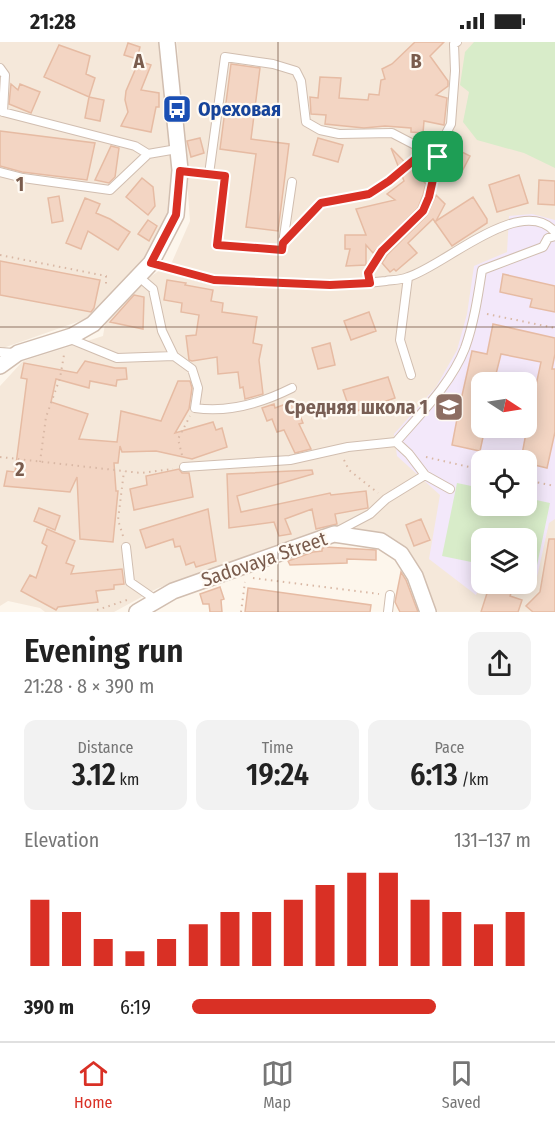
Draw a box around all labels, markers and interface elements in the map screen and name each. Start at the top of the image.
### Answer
text: 21:28 [30,8,76,35]
text: A [133,49,146,73]
text: B [410,49,422,73]
bus stop icon: Ореховая [161,93,193,125]
place label: Ореховая [198,97,281,121]
pin [412,131,463,182]
icon: arrive [421,140,454,173]
text: 1 [16,172,24,196]
north arrow [471,372,537,438]
map controls [471,372,537,594]
school or university icon: Средняя школа 1 [433,391,465,423]
place label: Средняя школа 1 [284,395,428,419]
button: locate [471,450,537,516]
text: 2 [14,457,25,481]
street label: Sadovaya Street [198,526,330,592]
button: layers [471,528,537,594]
text: Evening run [24,631,184,671]
button: share [468,632,531,695]
text: 21:28 · 8 × 390 m [24,674,154,698]
text: Distance [77,738,134,757]
text: Time [262,738,293,757]
text: Pace [435,738,464,757]
text: 3.12 [72,757,116,793]
text: 19:24 [246,757,309,793]
text: 6:13 [410,757,458,793]
text: km [116,770,139,789]
text: /km [458,770,489,789]
text: Elevation [24,828,99,852]
text: 131–137 m [454,828,531,852]
text: 390 m [24,995,74,1019]
text: 6:19 [120,995,151,1019]
tab: Home [74,1057,112,1112]
tab: Map [261,1057,294,1112]
tab: Saved [442,1057,481,1112]

